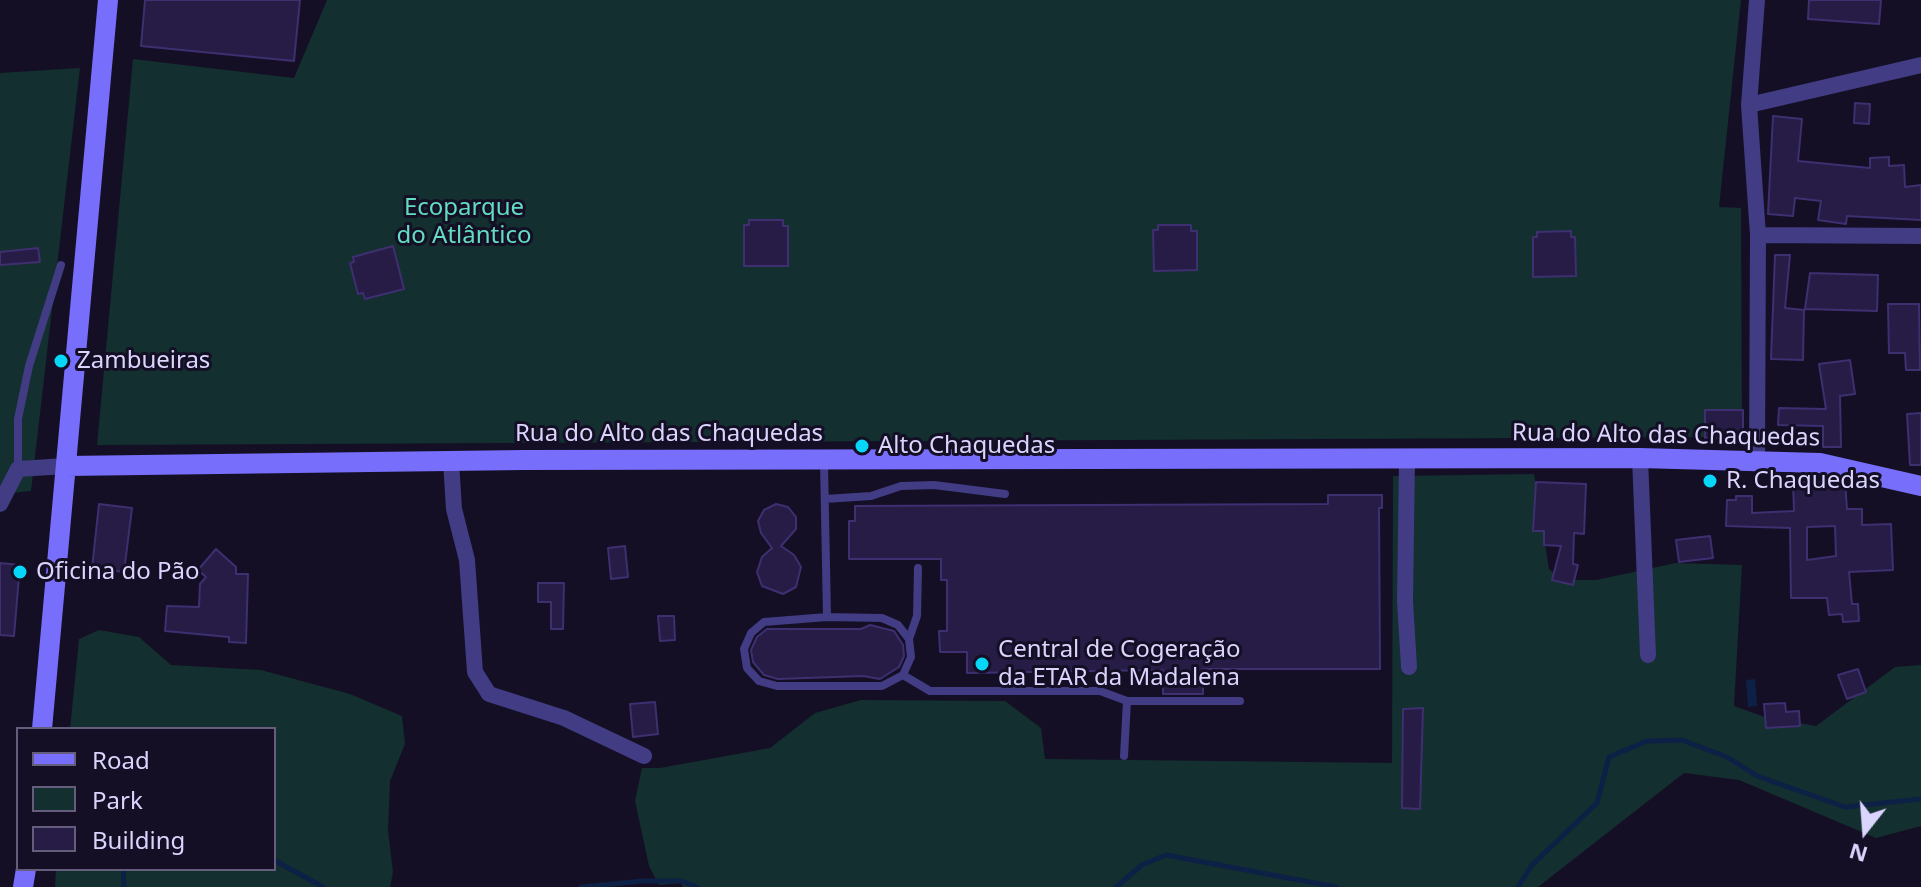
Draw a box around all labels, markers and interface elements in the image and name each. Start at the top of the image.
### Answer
park label: Ecoparque do Atlântico [397,194,531,250]
place label: Zambueiras [77,347,210,375]
marker: Zambueiras [52,352,70,370]
street label: Rua do Alto das Chaquedas [1512,419,1820,453]
street label: Rua do Alto das Chaquedas [515,420,823,448]
place label: Alto Chaquedas [878,432,1055,460]
marker: Alto Chaquedas [853,437,871,455]
place label: R. Chaquedas [1726,467,1880,495]
marker: R. Chaquedas [1701,472,1719,490]
place label: Oficina do Pão [36,558,199,586]
marker: Oficina do Pão [11,563,29,581]
place label: Central de Cogeração da ETAR da Madalena [998,636,1240,692]
marker: Central de Cogeração da ETAR da Madalena [973,655,991,673]
legend [16,727,276,871]
text: Road [92,743,150,776]
text: Park [92,783,143,816]
north arrow [1825,791,1905,871]
text: Building [92,823,185,856]
text: N [1845,837,1871,871]

